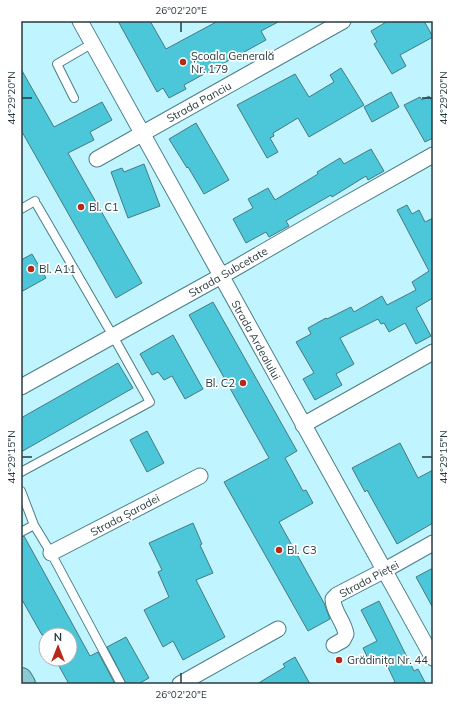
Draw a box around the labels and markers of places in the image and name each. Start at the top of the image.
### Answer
place label: Școala Generală Nr. 179 [191,49,274,76]
marker: Școala Generală Nr. 179 [178,57,188,67]
place label: Bl. C1 [89,200,119,214]
marker: Bl. C1 [76,202,86,212]
place label: Bl. A11 [39,262,76,276]
marker: Bl. A11 [26,264,36,274]
place label: Bl. C2 [205,376,235,390]
marker: Bl. C2 [238,378,248,388]
place label: Bl. C3 [287,543,317,557]
marker: Bl. C3 [274,545,284,555]
place label: Grădinița Nr. 44 [347,653,428,668]
marker: Grădinița Nr. 44 [334,655,344,665]

